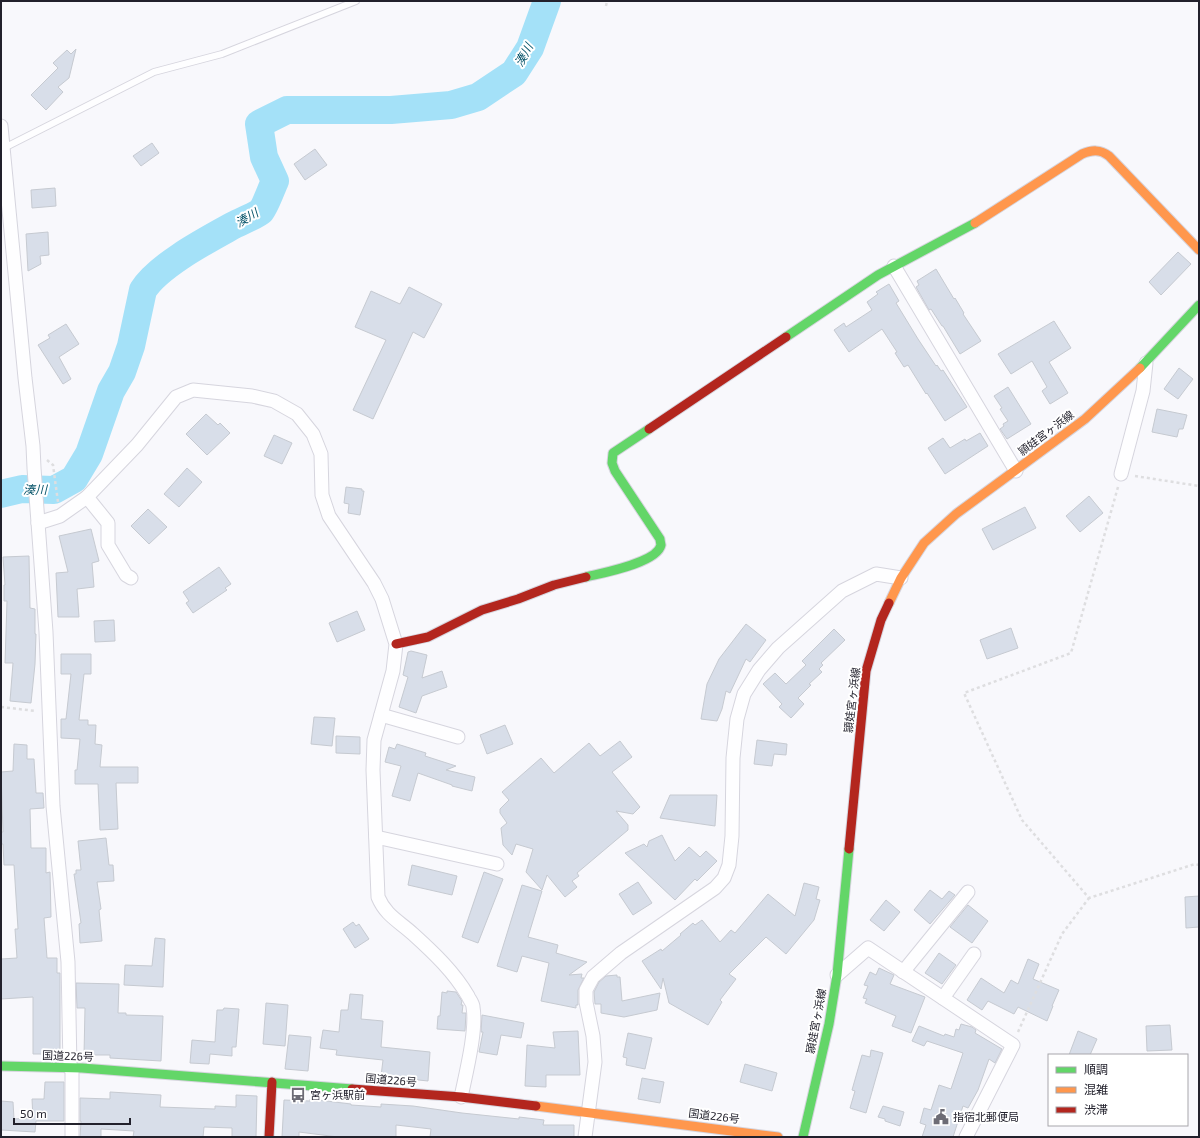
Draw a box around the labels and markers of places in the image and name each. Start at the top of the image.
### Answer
bus stop icon: 宮ヶ浜駅前 [289,1086,307,1104]
place label: 宮ヶ浜駅前 [310,1088,365,1101]
public building icon: 指宿北郵便局 [932,1108,950,1126]
place label: 指宿北郵便局 [953,1110,1019,1123]

